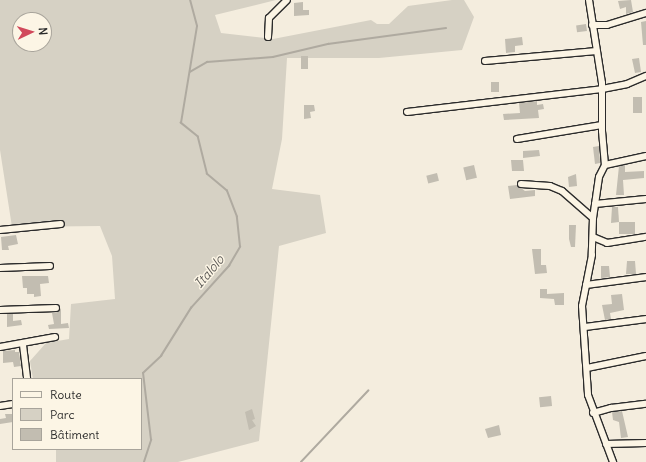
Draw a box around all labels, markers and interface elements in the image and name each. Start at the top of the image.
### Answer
north arrow [12,12,52,52]
text: N [36,27,50,36]
water label: Italolo [192,253,228,291]
legend [12,378,142,450]
text: Route [50,387,82,402]
text: Parc [50,407,75,422]
text: Bâtiment [50,427,99,442]

